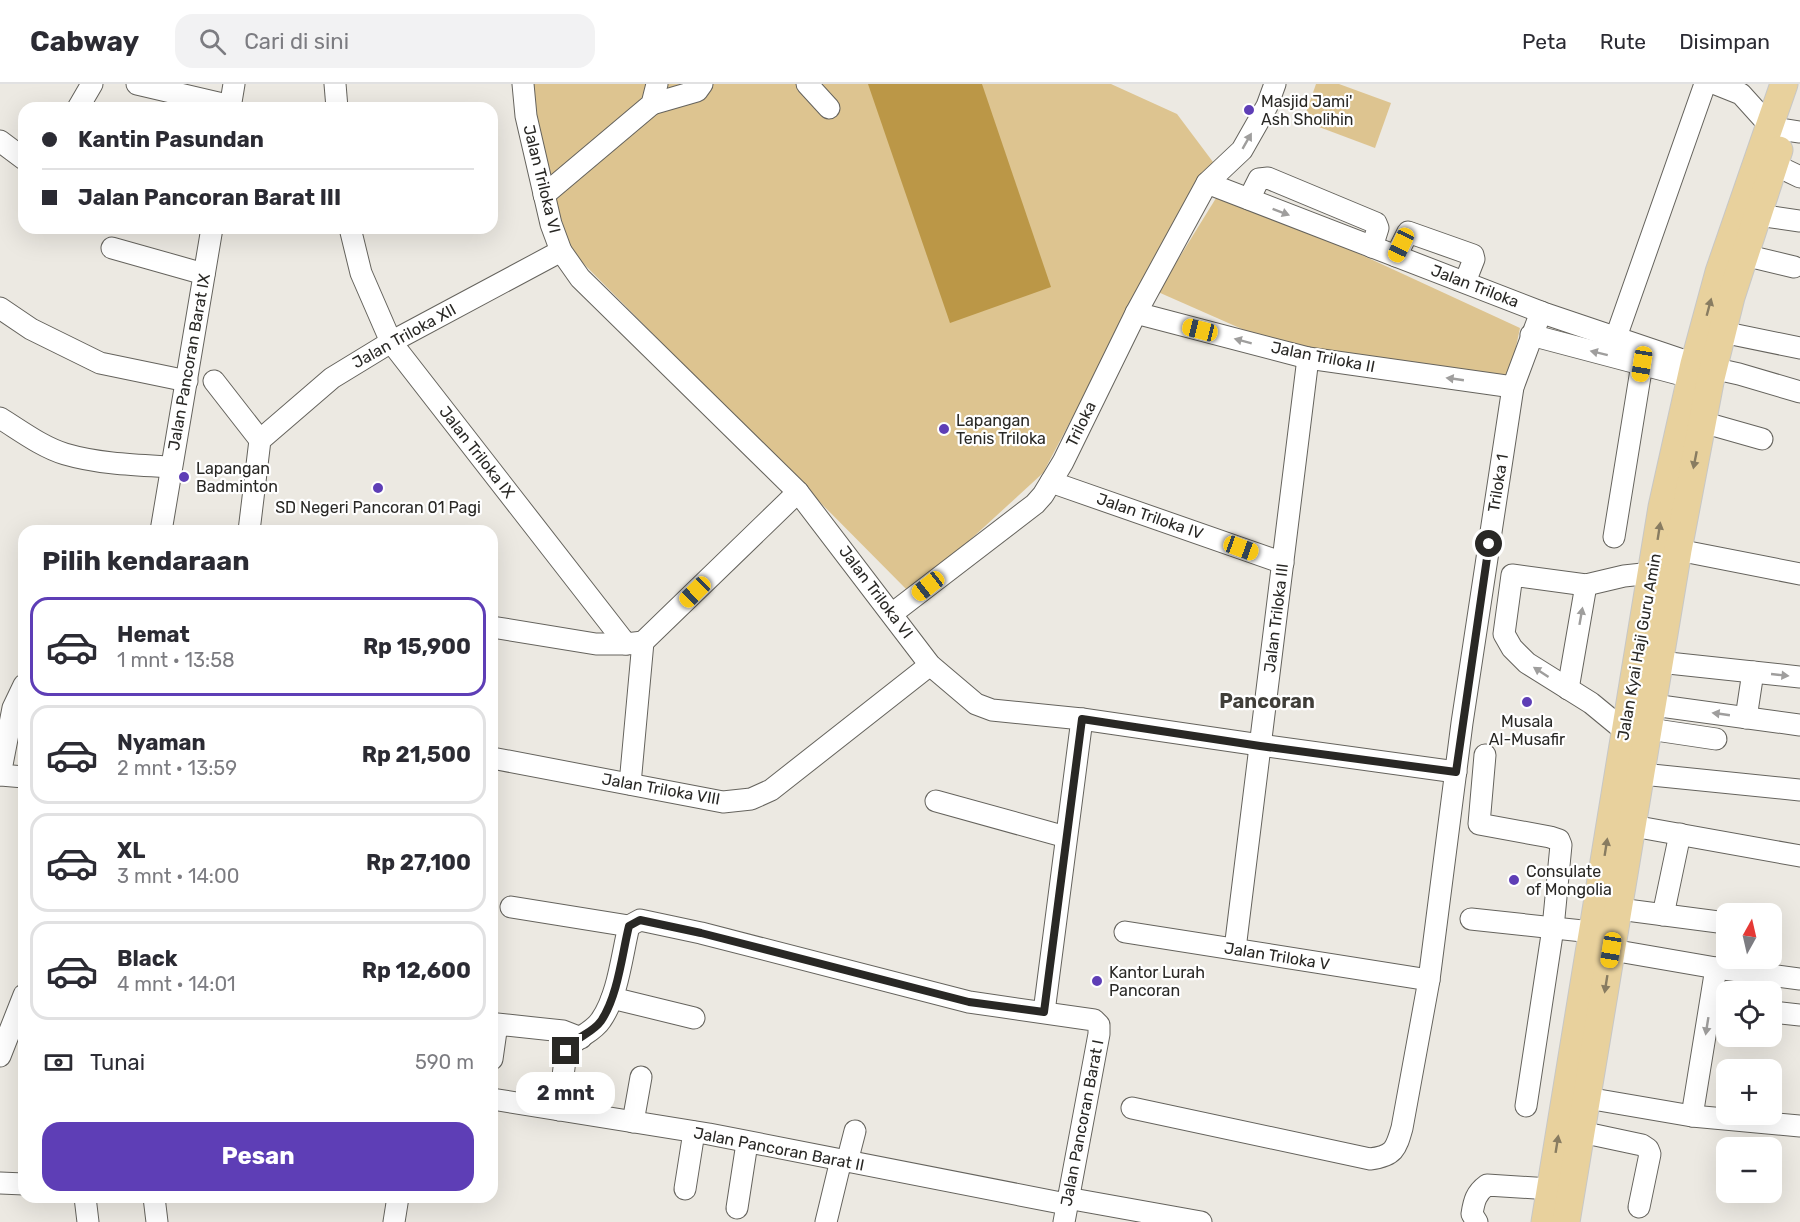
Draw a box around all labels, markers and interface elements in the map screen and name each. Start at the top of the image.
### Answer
search box [175,14,595,68]
text: Cabway [30,25,139,58]
icon: search [196,25,229,58]
text: Cari di sini [244,28,349,55]
text: Peta [1522,29,1567,54]
text: Rute [1600,29,1646,54]
text: Disimpan [1679,29,1770,54]
place label: Masjid Jami' Ash Sholihin [1261,92,1354,129]
marker: Masjid Jami' Ash Sholihin [1242,103,1256,117]
street label: Jalan Triloka VI [519,123,565,235]
text: Kantin Pasundan [78,126,264,153]
one-way arrow [1242,133,1253,149]
text: Jalan Pancoran Barat III [78,184,341,211]
one-way arrow [1273,207,1291,217]
car [1385,225,1417,265]
street label: Jalan Triloka [1428,261,1522,311]
street label: Jalan Pancoran Barat IX [164,272,214,452]
one-way arrow [1705,298,1715,316]
street label: Jalan Triloka XII [349,300,459,372]
car [1180,317,1220,343]
one-way arrow [1233,336,1251,345]
street label: Jalan Triloka II [1269,338,1377,376]
car [1630,345,1654,383]
one-way arrow [1589,347,1608,357]
one-way arrow [1445,375,1464,384]
street label: Triloka [1062,398,1100,450]
street label: Jalan Triloka IX [435,402,519,502]
place label: Lapangan Tenis Triloka [956,411,1046,448]
marker: Lapangan Tenis Triloka [937,422,951,436]
one-way arrow [1690,451,1699,470]
street label: Triloka 1 [1484,453,1512,513]
place label: Lapangan Badminton [196,459,278,496]
marker: Lapangan Badminton [177,470,191,484]
marker: SD Negeri Pancoran 01 Pagi [371,481,385,495]
street label: Jalan Triloka IV [1094,489,1206,543]
place label: SD Negeri Pancoran 01 Pagi [275,498,481,517]
one-way arrow [1654,521,1663,540]
route start [1475,530,1502,557]
car [1221,533,1261,563]
street label: Jalan Triloka VI [835,542,917,642]
text: Pilih kendaraan [42,545,250,577]
street label: Jalan Kyai Haji Guru Amin [1613,552,1665,742]
street label: Jalan Triloka III [1260,562,1292,674]
car [908,568,948,604]
car [676,573,714,611]
one-way arrow [1577,607,1586,626]
icon: car [45,620,99,674]
text: Hemat [117,621,190,648]
text: Rp 15,900 [363,633,471,660]
text: 1 mnt · 13:58 [117,648,235,672]
one-way arrow [1533,667,1549,678]
one-way arrow [1771,670,1790,680]
district label: Pancoran [1219,689,1315,713]
marker: Musala Al-Musafir [1520,695,1534,709]
one-way arrow [1712,710,1731,719]
place label: Musala Al-Musafir [1489,712,1565,749]
icon: car [45,728,99,782]
text: Nyaman [117,729,206,756]
text: Rp 21,500 [362,741,471,768]
text: 2 mnt · 13:59 [117,756,237,780]
street label: Jalan Triloka VIII [600,769,722,809]
icon: car [45,836,99,890]
text: XL [117,837,145,864]
one-way arrow [1601,838,1610,857]
text: Rp 27,100 [366,849,471,876]
place label: Consulate of Mongolia [1526,862,1612,899]
text: 3 mnt · 14:00 [117,864,239,888]
marker: Consulate of Mongolia [1507,873,1521,887]
north arrow [1716,903,1782,969]
map controls [1716,903,1782,1203]
car [1599,931,1623,969]
street label: Jalan Triloka V [1223,938,1331,974]
icon: car [45,944,99,998]
text: Black [117,945,178,972]
text: Rp 12,600 [362,957,471,984]
place label: Kantor Lurah Pancoran [1109,963,1205,1000]
text: 4 mnt · 14:01 [117,972,236,996]
marker: Kantor Lurah Pancoran [1090,974,1104,988]
one-way arrow [1601,974,1610,993]
button: locate [1716,981,1782,1047]
one-way arrow [1702,1017,1711,1036]
route end [552,1037,579,1064]
street label: Jalan Pancoran Barat I [1057,1038,1107,1208]
icon: cash [42,1046,75,1079]
text: Tunai [90,1049,145,1076]
text: 590 m [415,1050,474,1074]
button: + [1716,1059,1782,1125]
callout: 2 mnt [516,1072,616,1114]
text: 2 mnt [537,1081,594,1105]
button: Pesan [42,1122,474,1191]
street label: Jalan Pancoran Barat II [692,1123,866,1175]
one-way arrow [1553,1134,1562,1153]
button: − [1716,1137,1782,1203]

